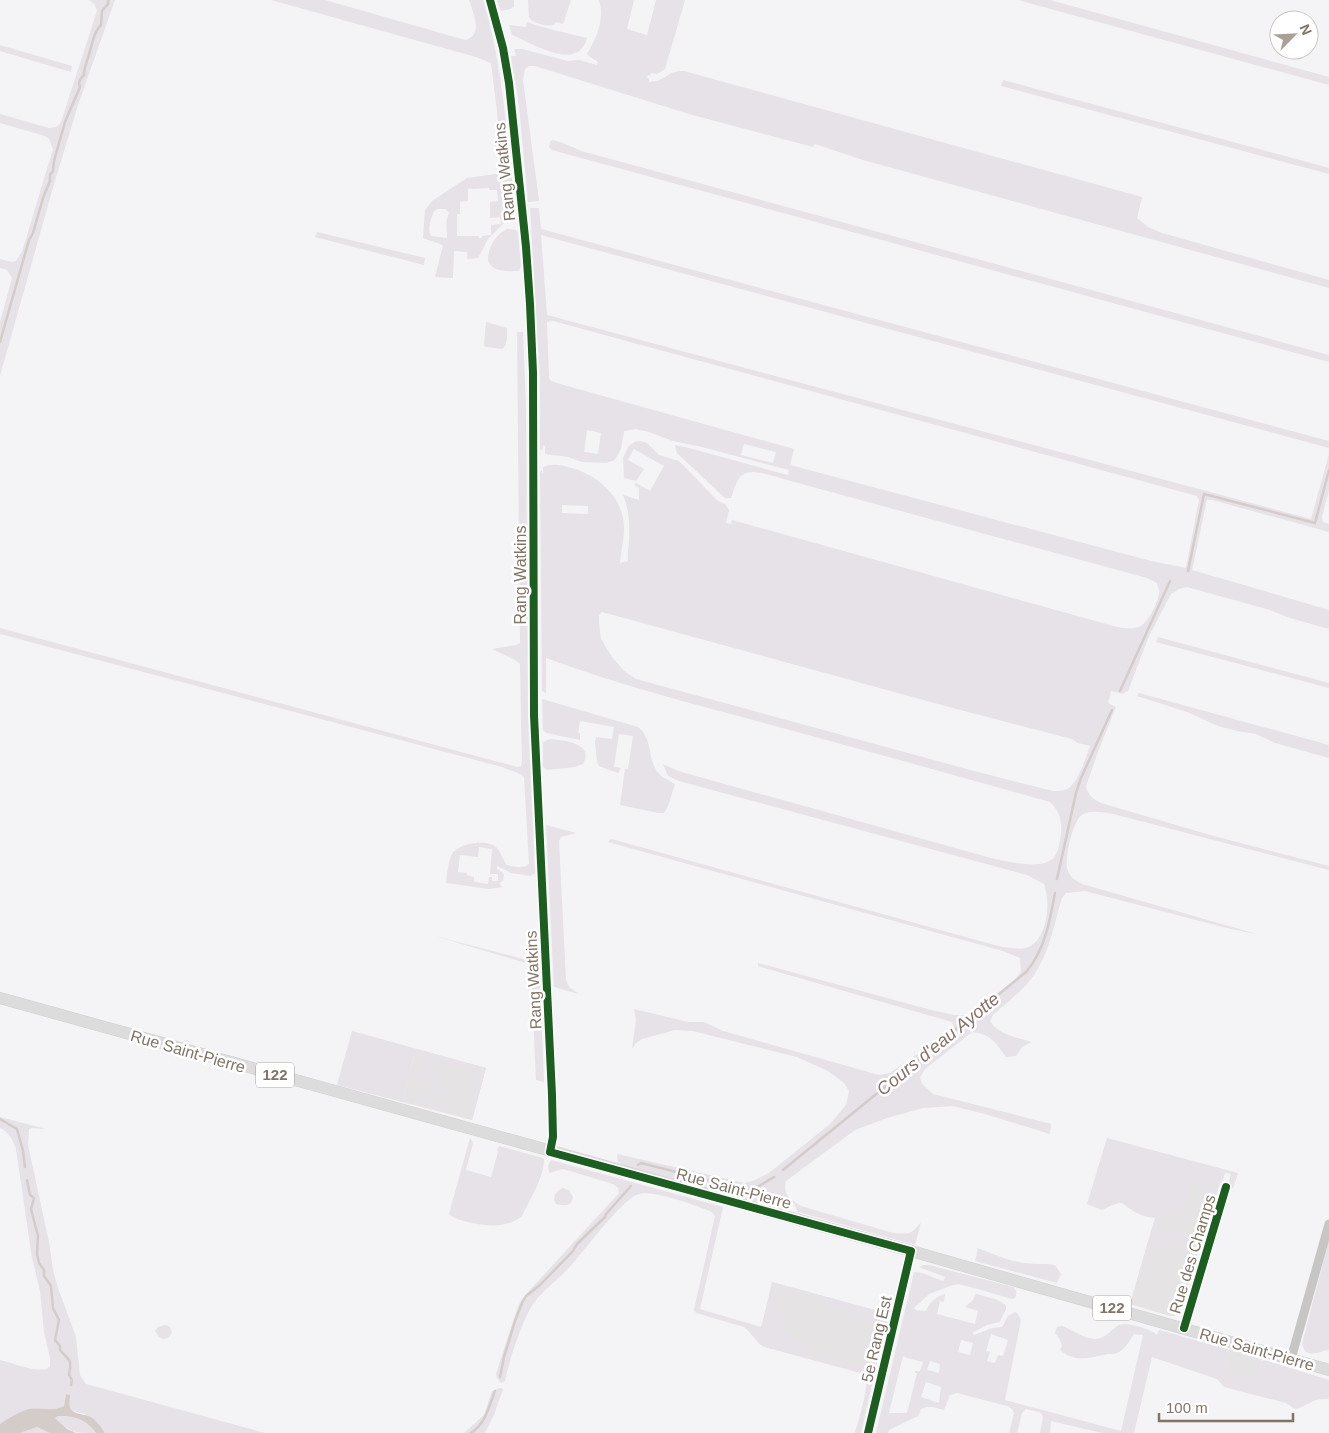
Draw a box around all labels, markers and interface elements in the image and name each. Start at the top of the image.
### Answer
north arrow [1269,10,1319,60]
text: N [1297,22,1315,38]
street label: Rang Watkins [491,122,518,222]
street label: Rang Watkins [512,526,529,625]
street label: Rang Watkins [522,930,545,1030]
water label: Cours d'eau Ayotte [873,988,1003,1100]
street label: Rue Saint-Pierre [129,1027,247,1076]
road number: 122 [256,1062,294,1088]
street label: Rue Saint-Pierre [675,1165,793,1212]
street label: Rue des Champs [1166,1193,1219,1316]
street label: 5e Rang Est [858,1294,895,1384]
road number: 122 [1093,1296,1131,1320]
street label: Rue Saint-Pierre [1198,1325,1316,1374]
scale bar [1159,1390,1293,1422]
text: 100 m [1166,1399,1208,1416]

